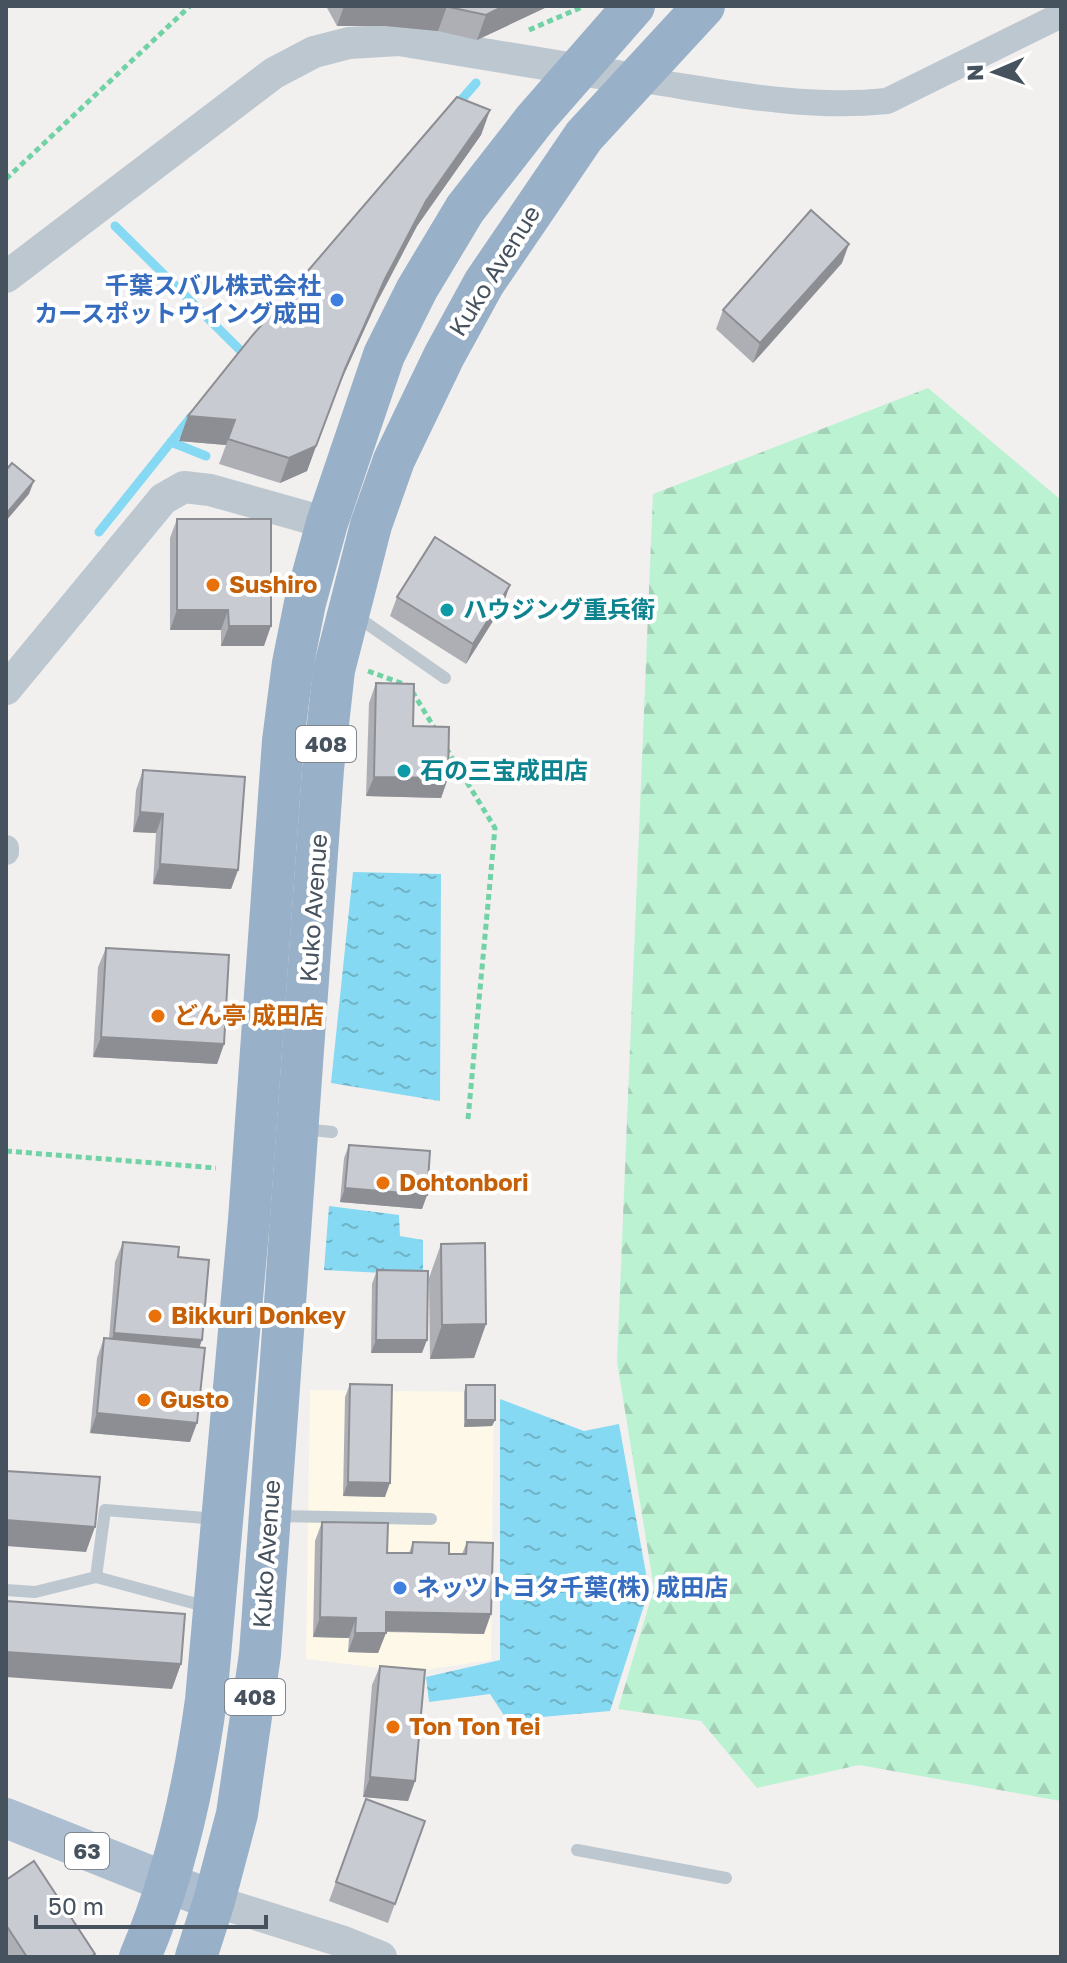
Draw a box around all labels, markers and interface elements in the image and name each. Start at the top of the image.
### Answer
north arrow [955,32,1035,112]
text: N [961,64,988,82]
street label: Kuko Avenue [442,199,545,341]
place label: 千葉スバル株式会社 カースポットウイング成田 [34,270,321,327]
marker: 千葉スバル株式会社 カースポットウイング成田 [328,291,346,309]
place label: Sushiro [229,569,317,598]
marker: Sushiro [204,576,222,594]
place label: ハウジング重兵衛 [463,594,655,623]
marker: ハウジング重兵衛 [438,601,456,619]
road number: 408 [296,726,356,762]
place label: 石の三宝成田店 [420,755,588,784]
marker: 石の三宝成田店 [395,762,413,780]
street label: Kuko Avenue [293,833,332,983]
place label: どん亭 成田店 [174,1000,324,1029]
marker: どん亭 成田店 [149,1007,167,1025]
place label: Dohtonbori [399,1167,529,1196]
marker: Dohtonbori [374,1174,392,1192]
place label: Bikkuri Donkey [171,1300,347,1329]
marker: Bikkuri Donkey [146,1307,164,1325]
place label: Gusto [160,1384,229,1413]
marker: Gusto [135,1391,153,1409]
street label: Kuko Avenue [246,1479,285,1629]
place label: ネッツトヨタ千葉(株) 成田店 [416,1572,728,1601]
marker: ネッツトヨタ千葉(株) 成田店 [391,1579,409,1597]
road number: 408 [225,1679,285,1715]
place label: Ton Ton Tei [409,1711,541,1740]
marker: Ton Ton Tei [384,1718,402,1736]
road number: 63 [65,1833,109,1869]
scale bar [36,1879,266,1929]
text: 50 m [48,1891,104,1920]

